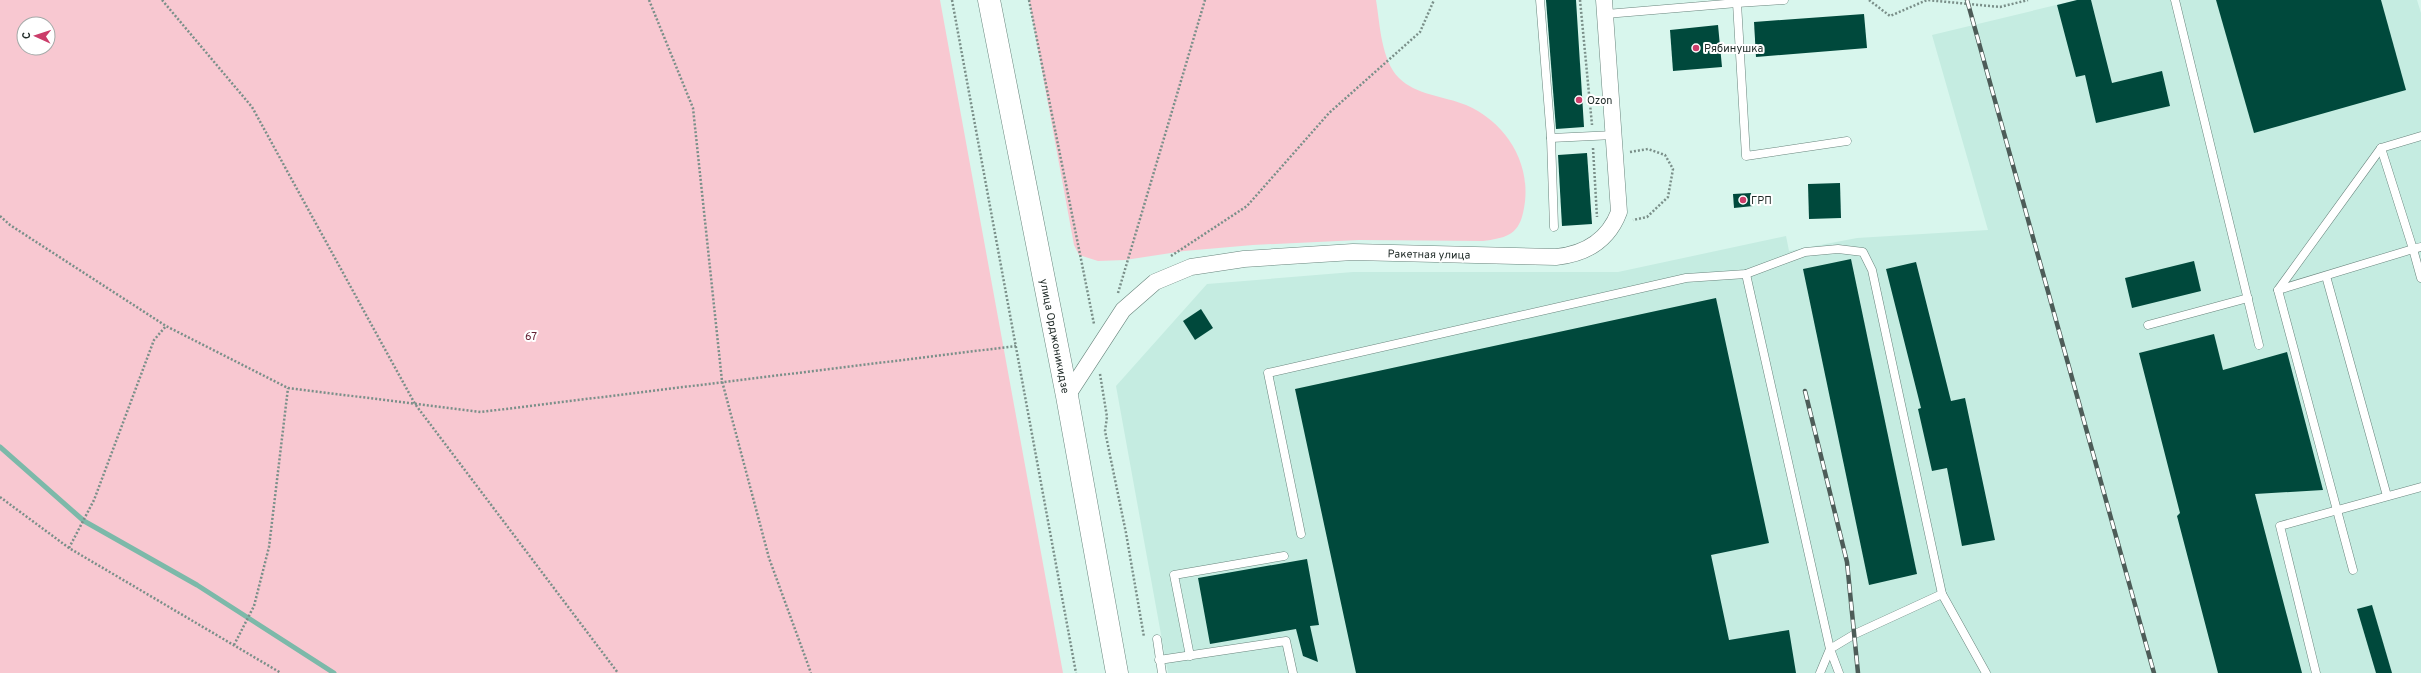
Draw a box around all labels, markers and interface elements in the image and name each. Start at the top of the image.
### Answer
north arrow [16,16,56,56]
text: С [20,32,34,39]
place label: Рябинушка [1704,42,1764,56]
marker: Рябинушка [1691,43,1701,53]
place label: Ozon [1587,94,1613,108]
marker: Ozon [1574,95,1584,105]
place label: ГРП [1751,194,1772,208]
marker: ГРП [1738,195,1748,205]
street label: Ракетная улица [1388,247,1471,263]
street label: улица Орджоникидзе [1036,278,1072,395]
park label: 67 [525,330,537,344]

